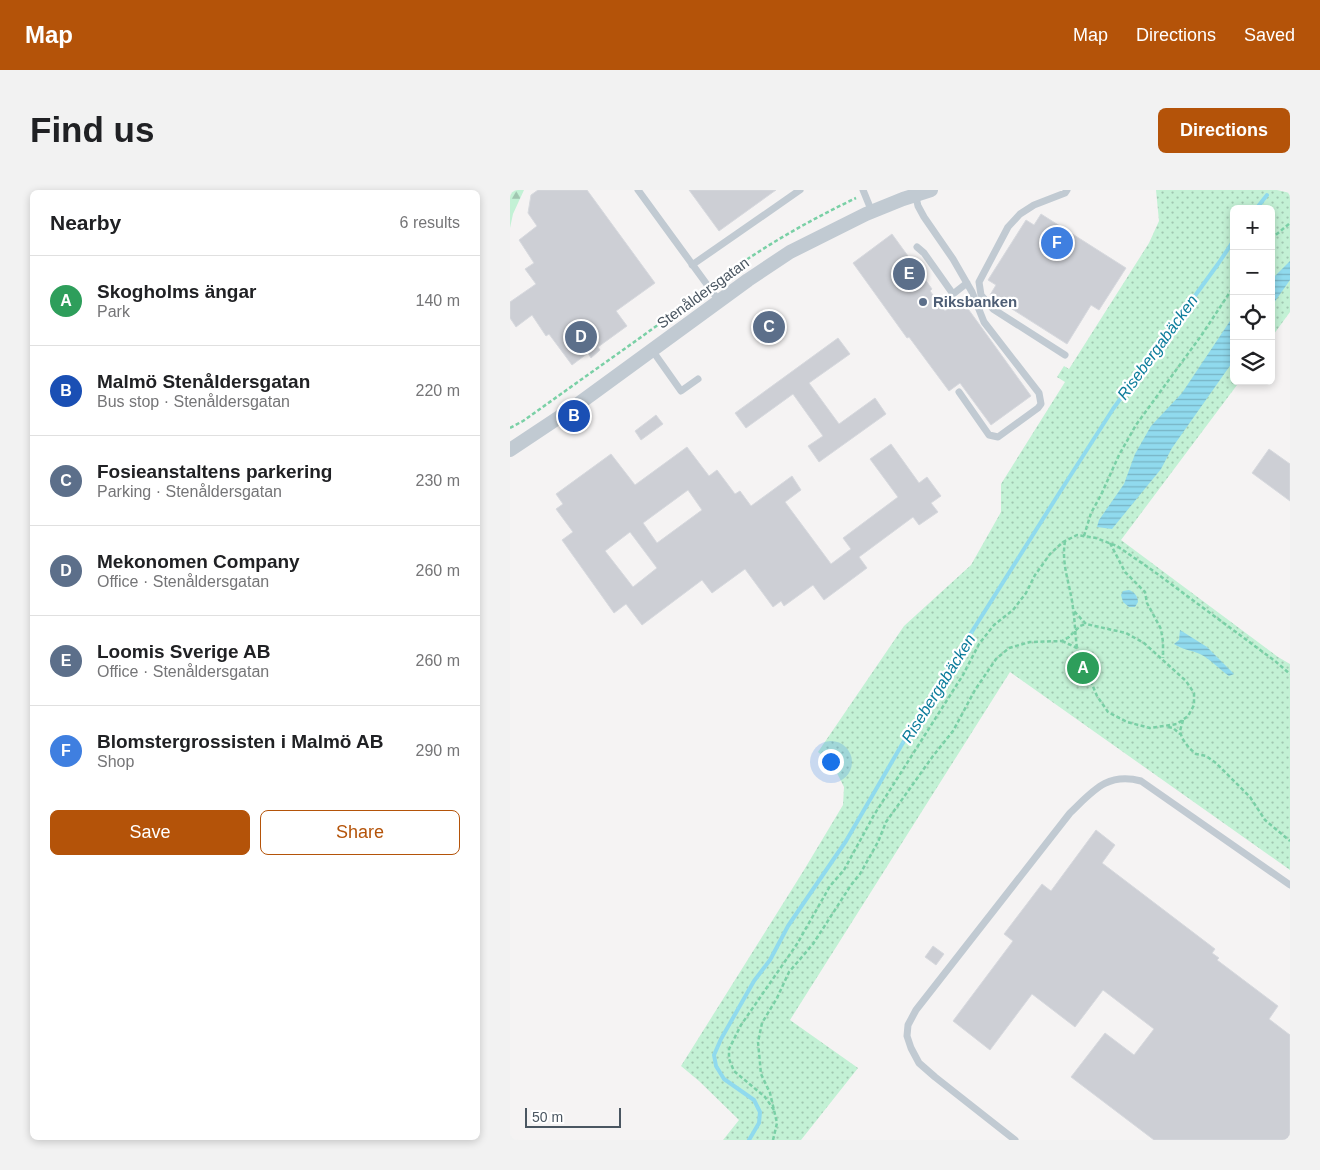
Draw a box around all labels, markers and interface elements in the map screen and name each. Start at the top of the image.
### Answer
text: Map [25,21,73,48]
text: Map [1073,25,1108,45]
text: Directions [1136,25,1216,45]
text: Saved [1244,25,1295,45]
button: Directions [1158,108,1290,153]
text: Find us [30,110,154,149]
map controls [1230,205,1275,385]
button: + [1230,205,1275,250]
text: Nearby [50,211,121,234]
text: 6 results [400,214,460,231]
pin: F [1041,224,1073,262]
button: − [1230,250,1275,295]
street label: Stenåldersgatan [654,254,752,332]
pin: E [893,255,925,293]
text: Skogholms ängar [97,281,256,302]
text: A [60,292,72,309]
text: 140 m [416,292,460,309]
water label: Risebergabäcken [1114,292,1201,403]
place label: Riksbanken [933,293,1017,310]
button: locate [1230,295,1275,340]
marker: Riksbanken [917,296,929,308]
text: Park [97,303,130,320]
pin: C [753,308,785,346]
pin: D [565,318,597,356]
button: layers [1230,340,1275,385]
text: Malmö Stenåldersgatan [97,371,310,392]
text: B [60,382,72,399]
text: 220 m [416,382,460,399]
text: Bus stop · Stenåldersgatan [97,393,290,410]
pin: B [558,397,590,435]
text: Fosieanstaltens parkering [97,461,332,482]
text: C [60,472,72,489]
text: 230 m [416,472,460,489]
text: Parking · Stenåldersgatan [97,483,282,500]
text: Mekonomen Company [97,551,300,572]
text: D [60,562,72,579]
text: 260 m [416,562,460,579]
text: Office · Stenåldersgatan [97,573,269,590]
water label: Risebergabäcken [898,631,979,746]
text: Loomis Sverige AB [97,641,271,662]
pin: A [1067,649,1099,687]
text: E [61,652,71,669]
text: 260 m [416,652,460,669]
text: Office · Stenåldersgatan [97,663,269,680]
text: Blomstergrossisten i Malmö AB [97,731,383,752]
text: F [61,742,71,759]
text: 290 m [416,742,460,759]
your location [818,749,844,775]
text: Shop [97,753,134,770]
button: Save [50,810,250,855]
button: Share [260,810,460,855]
scale bar [525,1105,621,1128]
text: 50 m [532,1109,563,1125]

